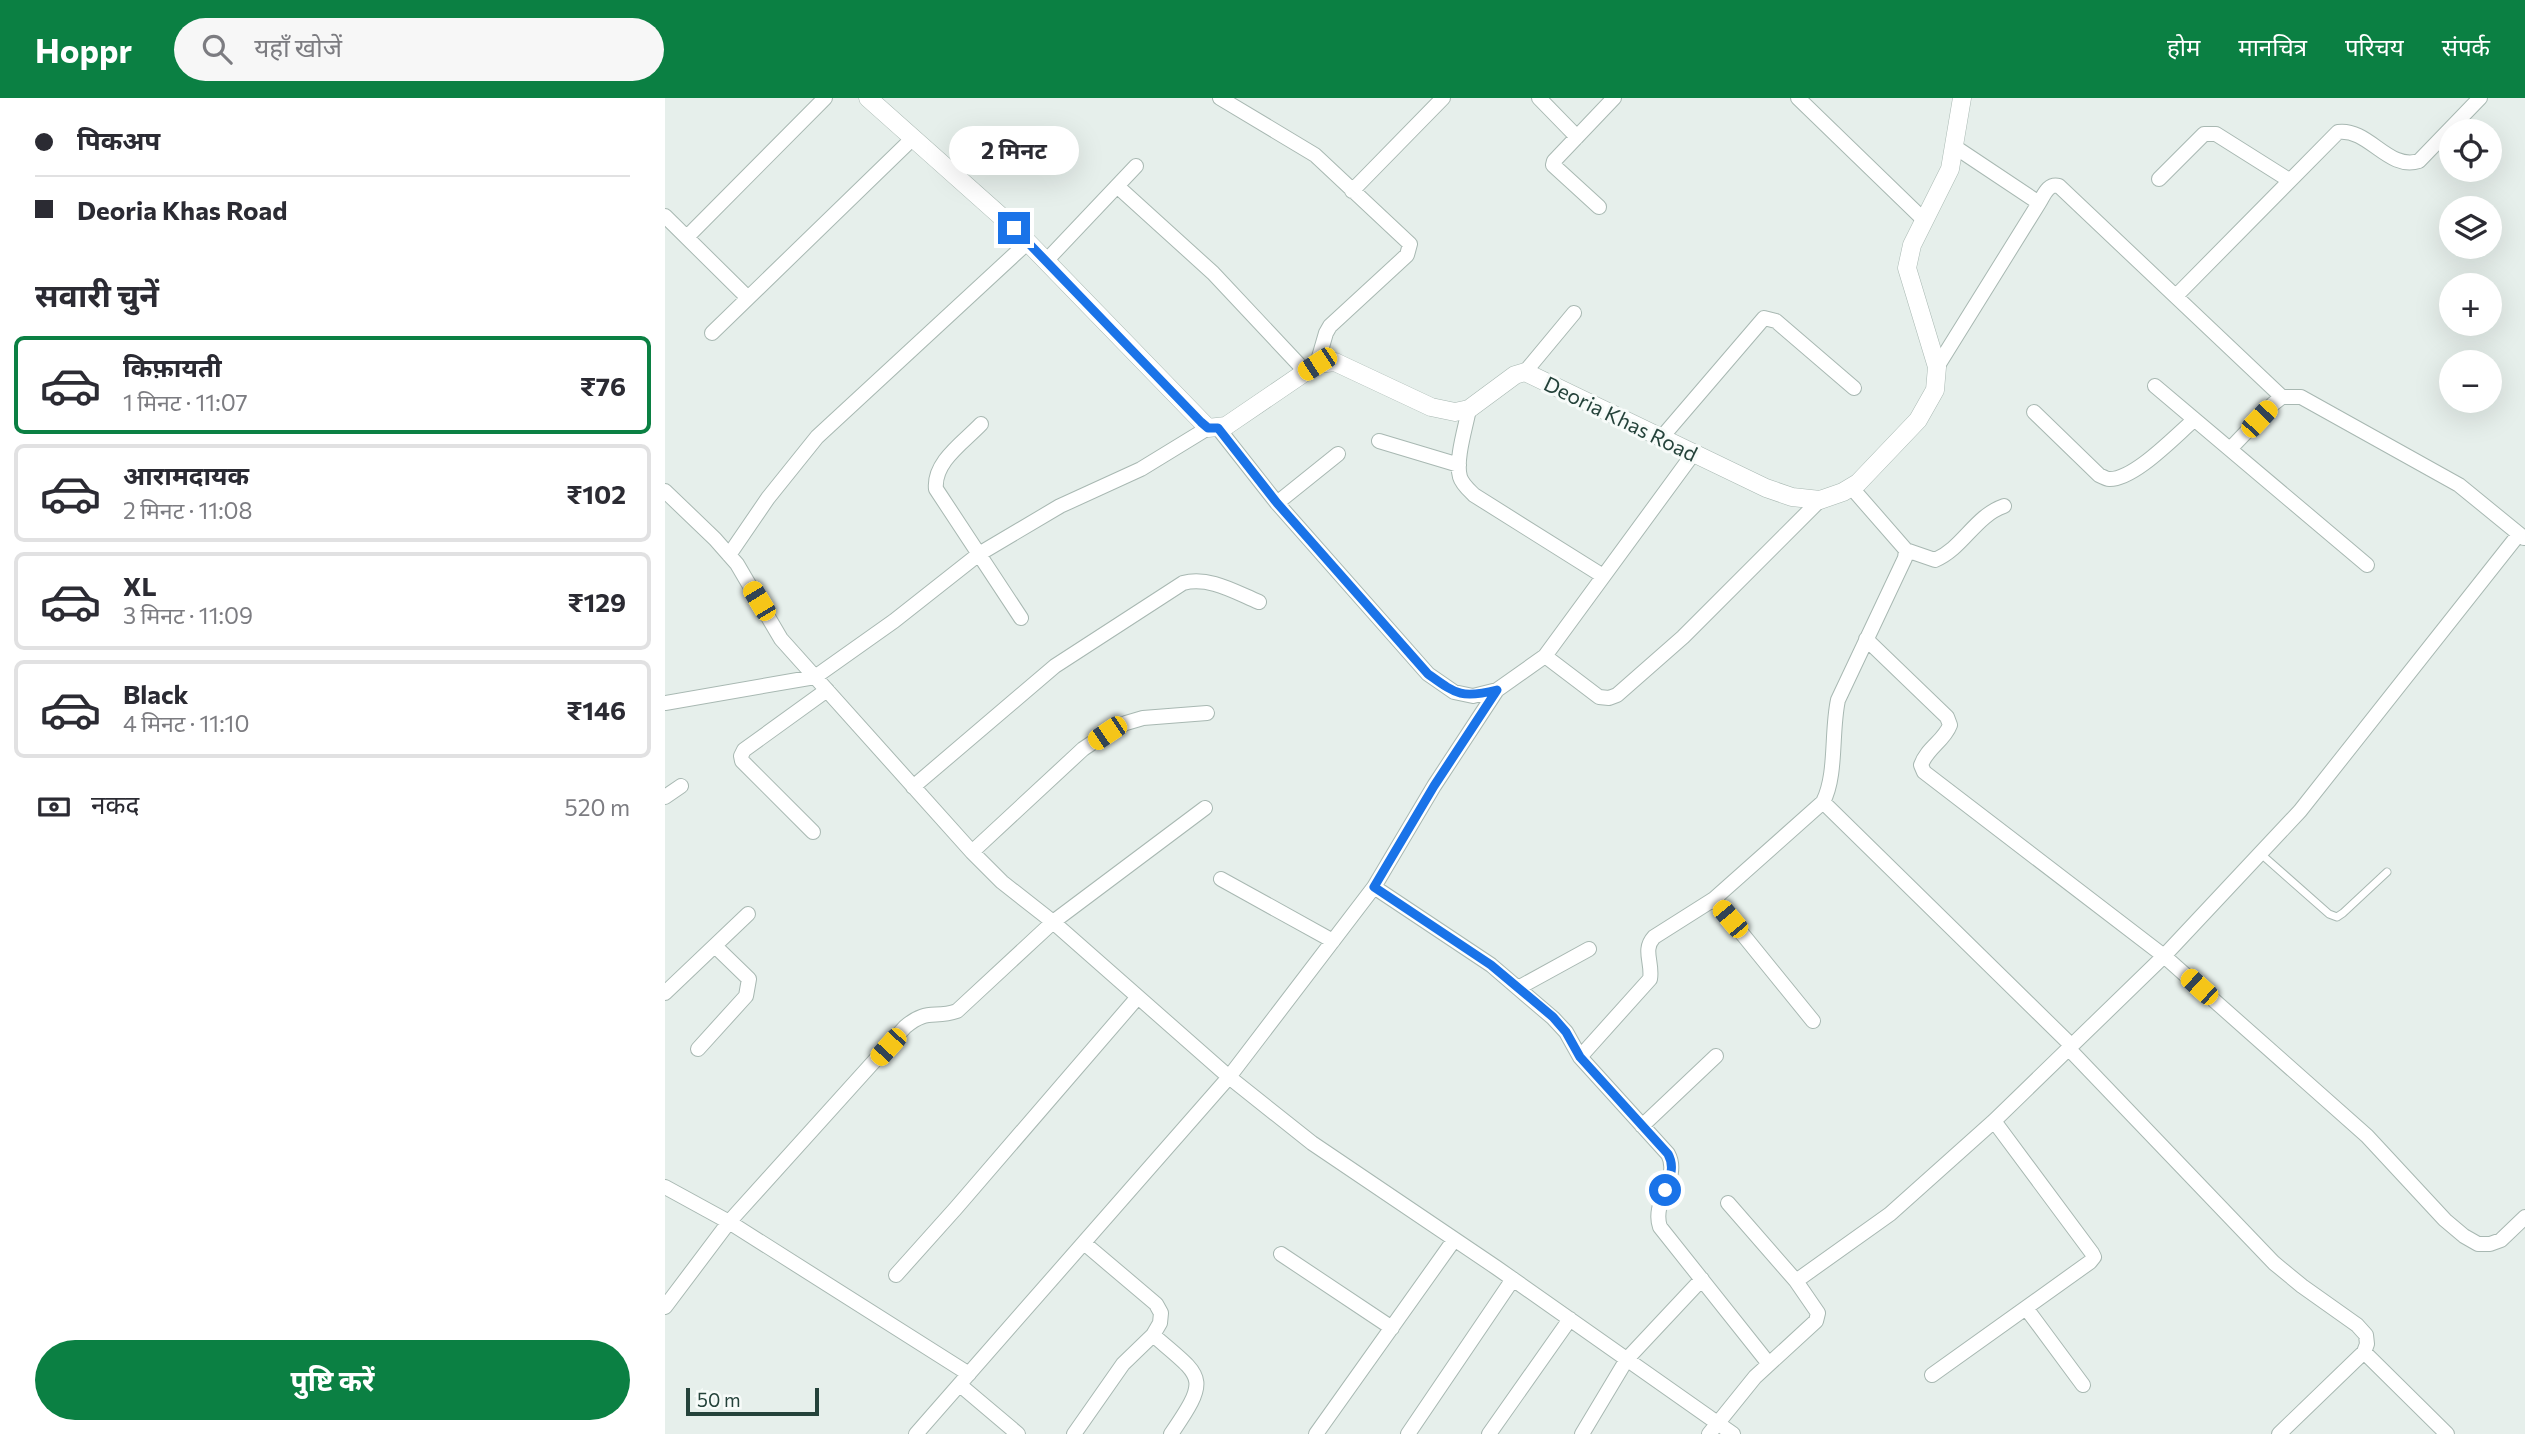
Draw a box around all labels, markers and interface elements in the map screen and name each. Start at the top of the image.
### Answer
search box [174,18,664,81]
text: Hoppr [35,29,132,70]
icon: search [198,30,236,68]
text: यहाँ खोजें [254,31,342,62]
text: होम [2167,32,2200,61]
text: मानचित्र [2238,32,2307,61]
text: परिचय [2345,32,2404,61]
text: संपर्क [2442,32,2490,61]
map controls [2439,119,2502,413]
button: locate [2439,119,2502,182]
text: पिकअप [77,124,160,155]
callout: 2 मिनट [949,127,1079,176]
text: 2 मिनट [981,136,1047,164]
text: Deoria Khas Road [77,194,287,225]
button: layers [2439,196,2502,259]
route end [998,212,1030,244]
button: + [2439,273,2502,336]
text: सवारी चुनें [35,274,159,314]
car [1294,344,1341,384]
button: − [2439,350,2502,413]
text: किफ़ायती [123,351,222,382]
icon: car [39,354,102,417]
text: ₹76 [580,370,626,401]
street label: Deoria Khas Road [1540,370,1702,466]
text: 1 मिनट · 11:07 [123,388,248,416]
car [2237,396,2282,442]
text: आरामदायक [123,459,249,490]
icon: car [39,462,102,525]
text: ₹102 [566,478,626,509]
text: 2 मिनट · 11:08 [123,496,253,524]
icon: car [39,570,102,633]
text: XL [123,570,157,601]
car [740,578,779,624]
text: ₹129 [567,586,626,617]
text: 3 मिनट · 11:09 [123,601,253,629]
icon: car [39,678,102,741]
text: Black [123,678,189,709]
text: ₹146 [566,694,626,725]
text: 4 मिनट · 11:10 [123,709,249,737]
car [1084,713,1131,753]
icon: cash [35,788,73,826]
text: नकद [91,788,139,819]
text: 520 m [565,793,630,821]
car [1709,896,1752,942]
car [2177,965,2222,1009]
car [867,1024,910,1070]
route start [1649,1174,1681,1206]
button: पुष्टि करें [35,1340,630,1420]
scale bar [686,1385,819,1417]
text: 50 m [697,1388,741,1411]

